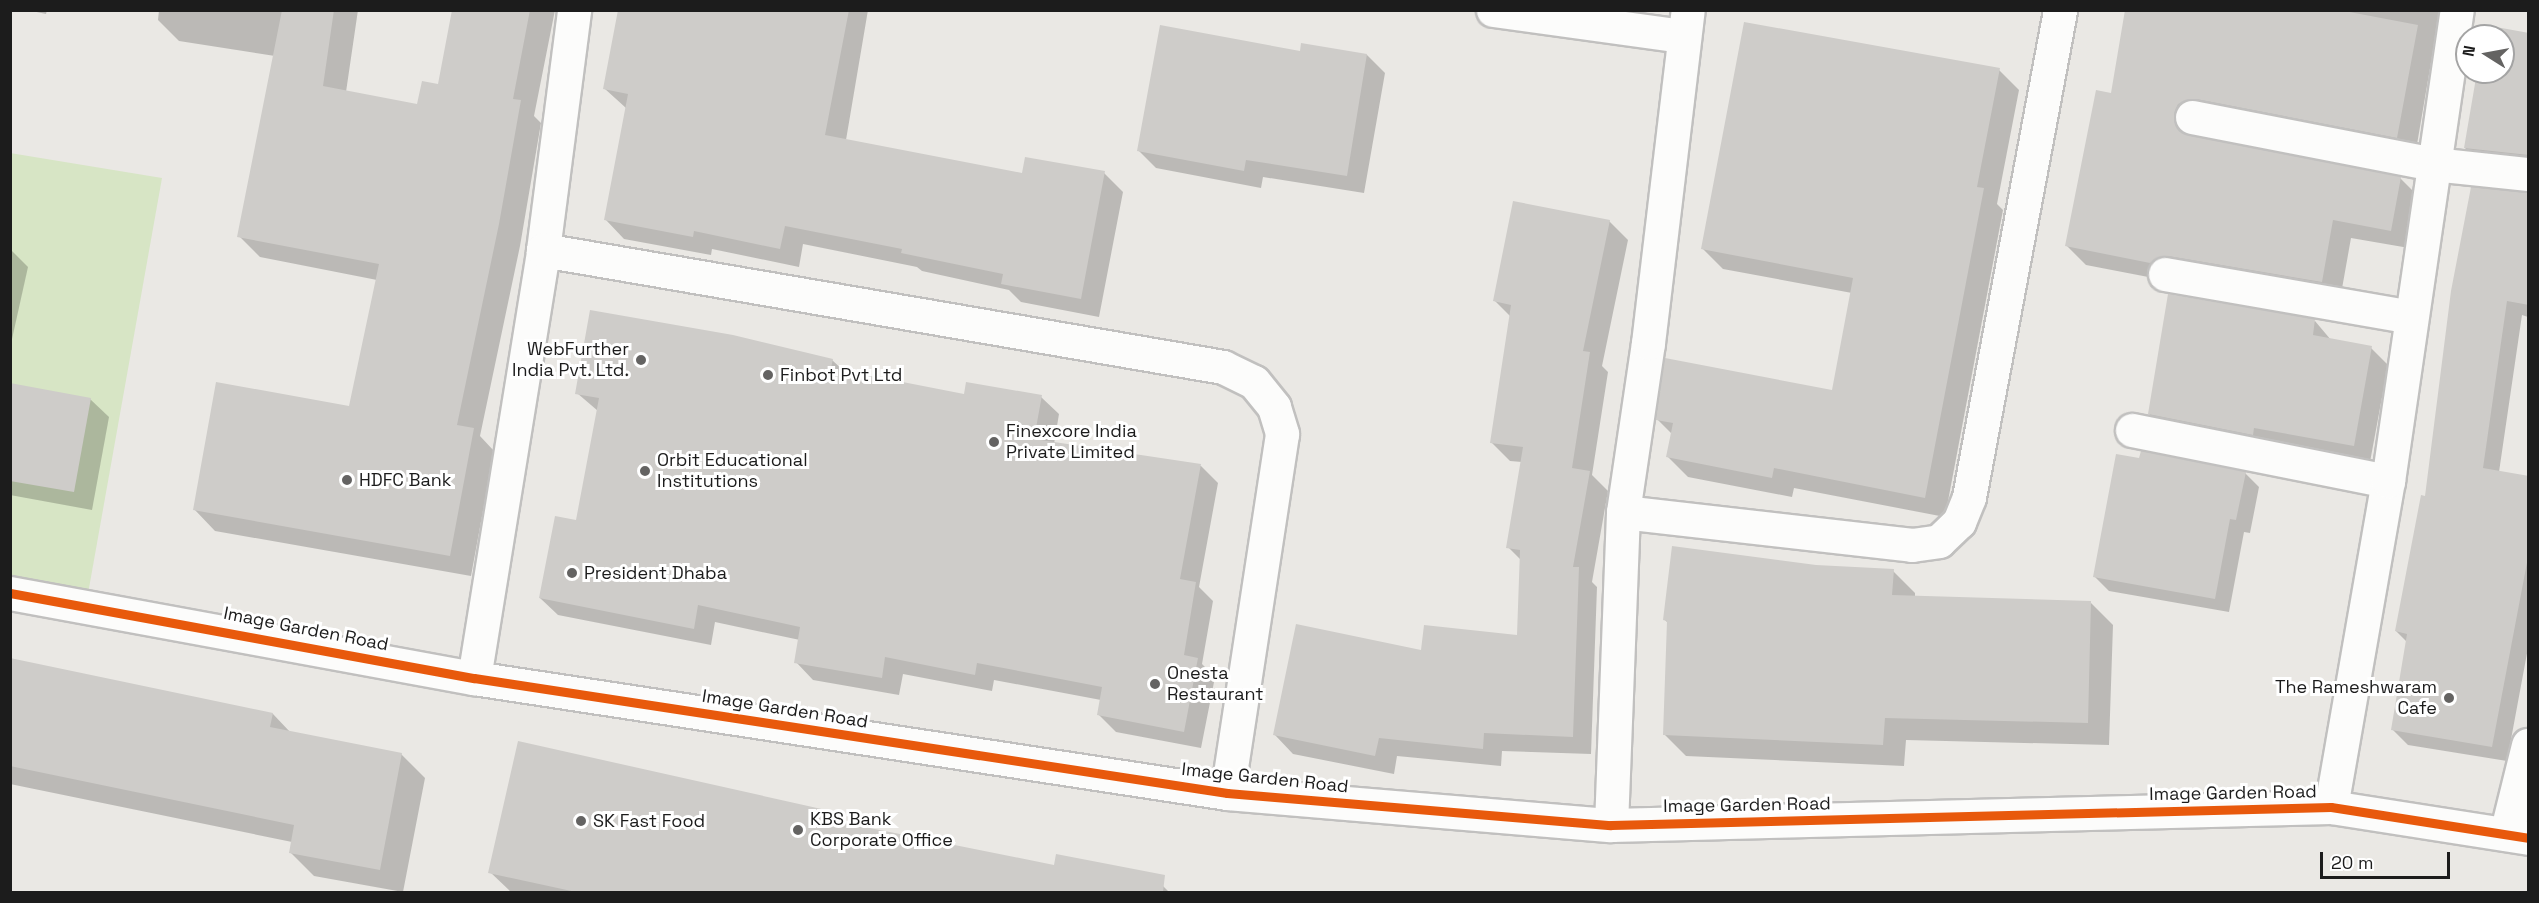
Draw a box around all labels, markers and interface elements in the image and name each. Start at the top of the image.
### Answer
north arrow [2455,24,2515,84]
text: N [2457,44,2480,58]
place label: WebFurther India Pvt. Ltd. [511,339,629,382]
marker: WebFurther India Pvt. Ltd. [634,353,648,367]
place label: Finbot Pvt Ltd [780,364,902,386]
marker: Finbot Pvt Ltd [761,368,775,382]
place label: Finexcore India Private Limited [1006,421,1137,464]
marker: Finexcore India Private Limited [987,435,1001,449]
place label: Orbit Educational Institutions [657,450,808,492]
marker: Orbit Educational Institutions [638,464,652,478]
place label: HDFC Bank [359,469,451,491]
marker: HDFC Bank [340,473,354,487]
place label: President Dhaba [584,562,727,584]
marker: President Dhaba [565,566,579,580]
street label: Image Garden Road [222,602,390,656]
place label: Onesta Restaurant [1167,663,1264,706]
marker: Onesta Restaurant [1148,677,1162,691]
place label: The Rameshwaram Cafe [2275,677,2437,720]
street label: Image Garden Road [701,685,869,733]
marker: The Rameshwaram Cafe [2442,691,2456,705]
street label: Image Garden Road [1181,758,1349,798]
street label: Image Garden Road [2149,781,2317,805]
street label: Image Garden Road [1663,793,1831,817]
place label: KBS Bank Corporate Office [810,809,953,852]
place label: SK Fast Food [593,810,705,832]
marker: SK Fast Food [574,814,588,828]
marker: KBS Bank Corporate Office [791,823,805,837]
scale bar [2323,840,2454,878]
text: 20 m [2331,851,2374,874]

